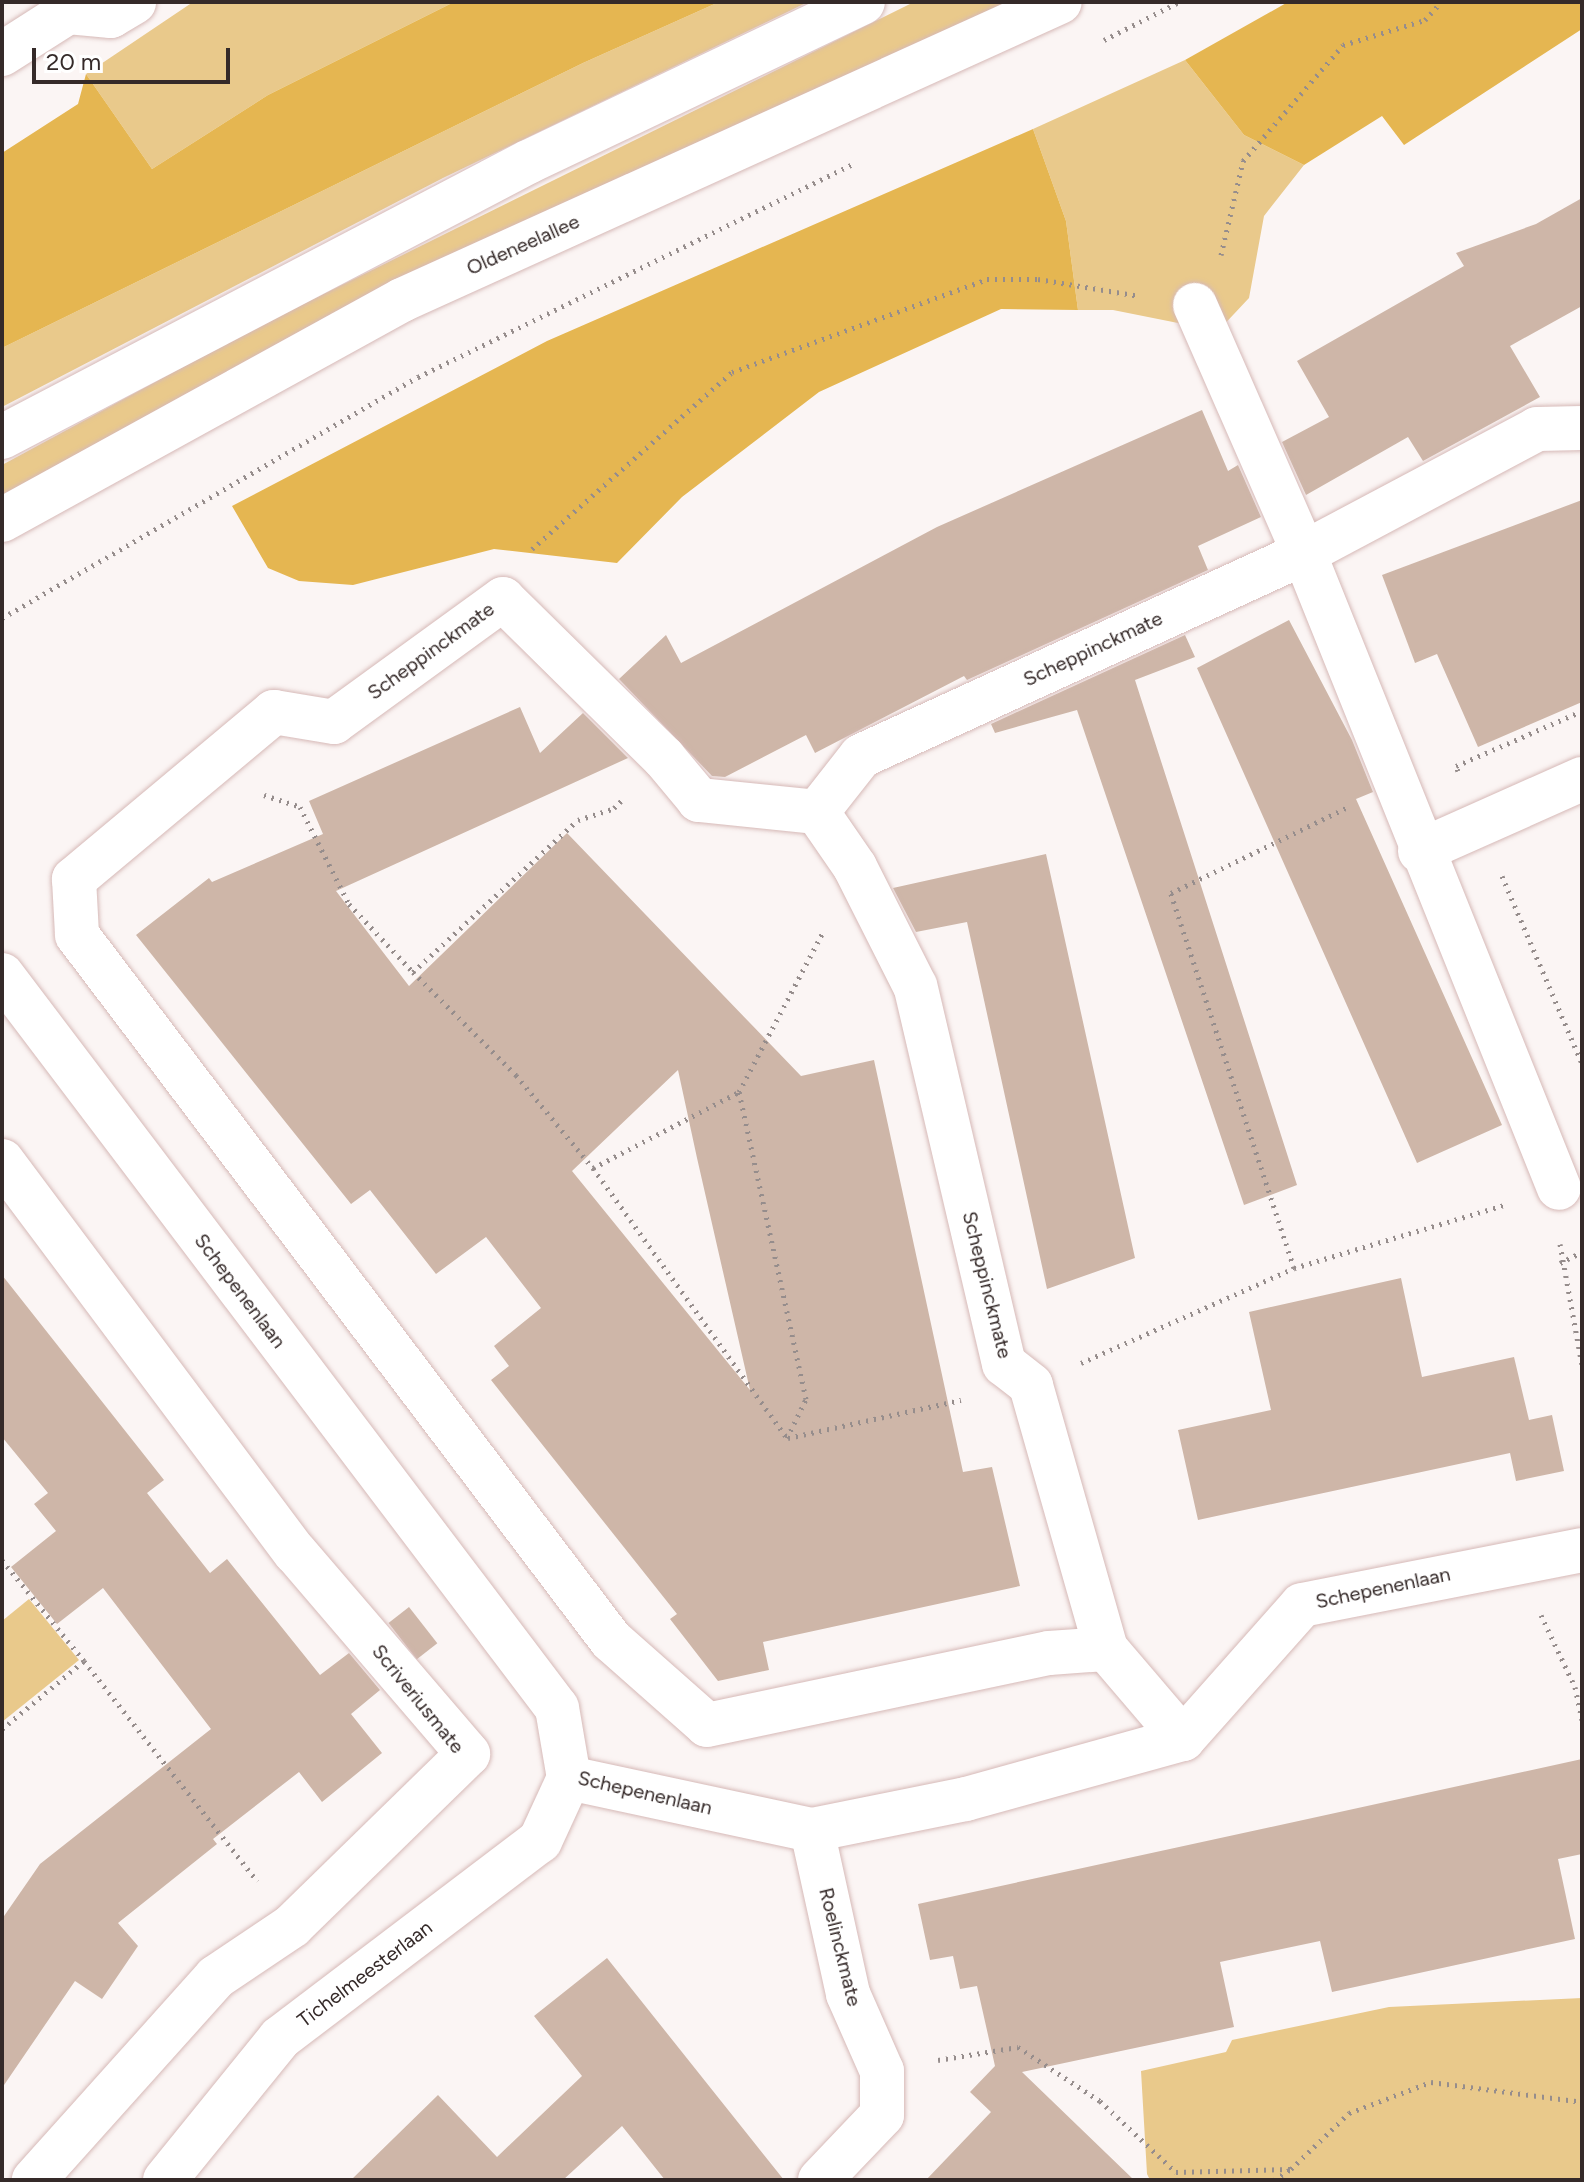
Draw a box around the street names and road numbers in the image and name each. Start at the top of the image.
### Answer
street label: Oldeneelallee [463,209,583,281]
street label: Scheppinckmate [363,597,499,705]
street label: Scheppinckmate [1020,606,1166,692]
street label: Scheppinckmate [957,1209,1017,1361]
street label: Schepenenlaan [189,1229,291,1353]
street label: Schepenenlaan [1313,1562,1453,1614]
street label: Scriveriusmate [367,1640,469,1758]
street label: Schepenenlaan [575,1766,715,1820]
street label: Roelinckmate [814,1885,866,2009]
street label: Tichelmeesterlaan [293,1916,437,2032]

